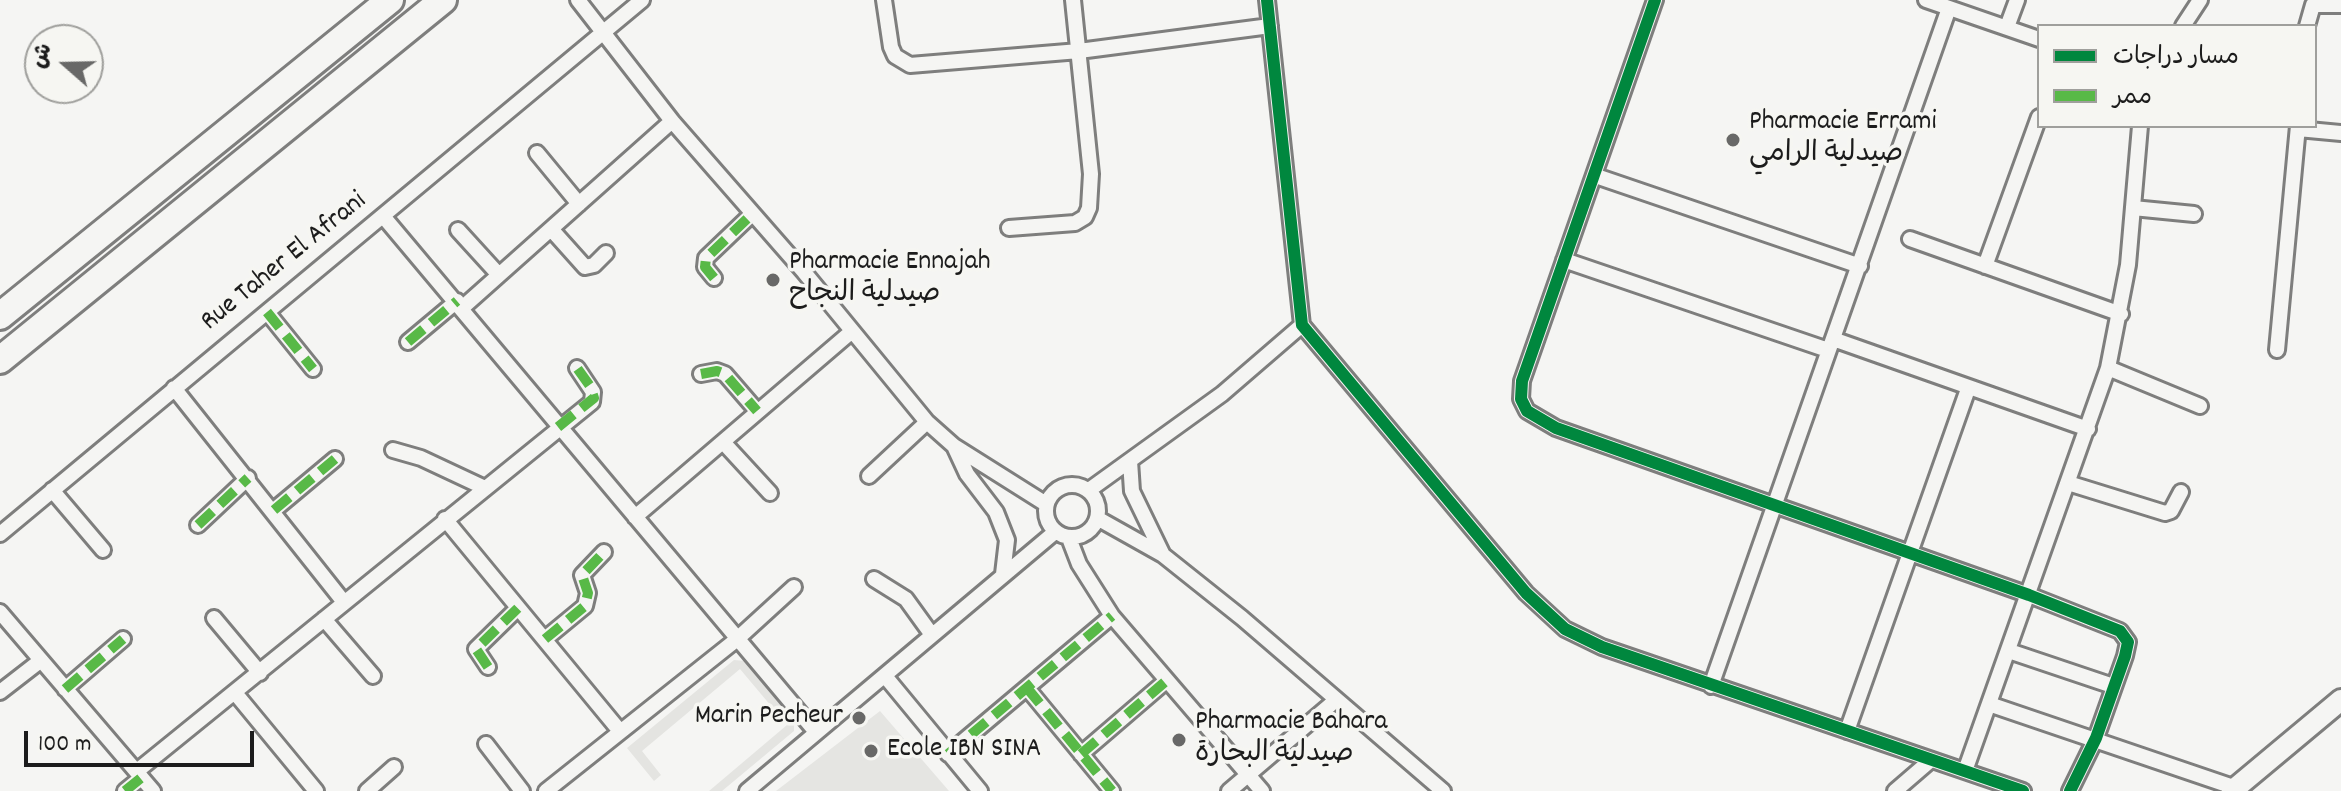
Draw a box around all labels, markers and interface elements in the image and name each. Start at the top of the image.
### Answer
north arrow [24,24,104,104]
legend [2037,24,2317,128]
text: ش [24,40,62,73]
text: مسار دراجات [2113,41,2239,75]
text: ممر [2113,81,2152,115]
place label: Pharmacie Errami صيدلية الرامي [1749,107,1937,173]
marker: Pharmacie Errami صيدلية الرامي [1724,131,1742,149]
street label: Rue Taher El Afrani [195,186,375,340]
place label: Pharmacie Ennajah صيدلية النجاح [789,247,991,313]
marker: Pharmacie Ennajah صيدلية النجاح [764,271,782,289]
place label: Marin Pecheur [695,701,843,735]
place label: Pharmacie Bahara صيدلية البحارة [1195,707,1387,773]
marker: Marin Pecheur [850,709,868,727]
scale bar [28,715,258,765]
text: 100 m [38,728,91,762]
marker: Pharmacie Bahara صيدلية البحارة [1170,731,1188,749]
place label: Ecole IBN SINA [887,734,1041,768]
marker: Ecole IBN SINA [862,742,880,760]

